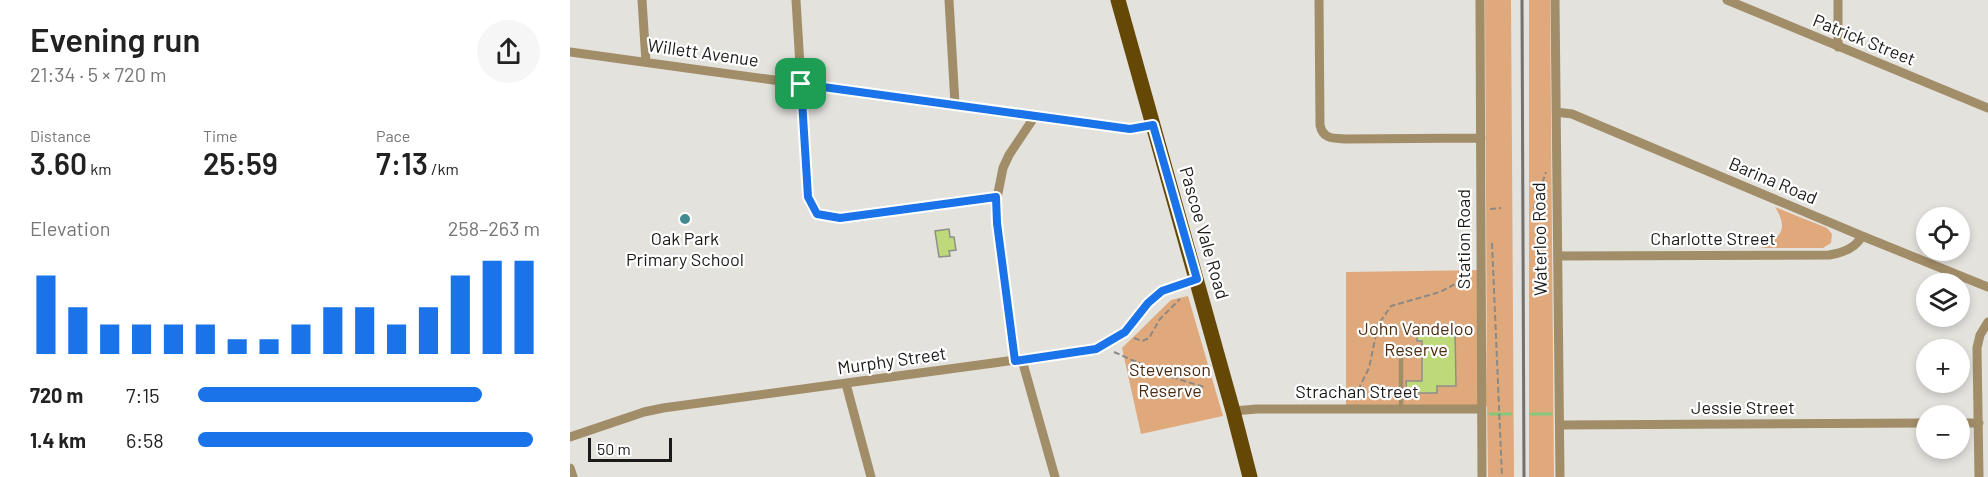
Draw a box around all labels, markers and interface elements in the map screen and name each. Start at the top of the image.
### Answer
street label: Patrick Street [1810,9,1919,70]
text: Evening run [30,19,200,59]
button: share [477,20,540,83]
street label: Willett Avenue [646,33,760,71]
pin [775,58,826,109]
text: 21:34 · 5 × 720 m [30,62,166,86]
icon: arrive [784,67,817,100]
text: Distance [30,126,91,145]
text: Time [203,126,238,145]
text: Pace [376,126,410,145]
text: 3.60 [30,145,87,181]
text: 25:59 [203,145,278,181]
text: 7:13 [376,145,428,181]
street label: Barina Road [1726,152,1821,209]
text: km [87,159,111,178]
text: /km [428,159,459,178]
street label: Pascoe Vale Road [1176,164,1234,302]
street label: Waterloo Road [1527,182,1551,296]
street label: Station Road [1452,189,1474,289]
map controls [1916,207,1970,459]
button: locate [1916,207,1970,261]
marker: Oak Park Primary School [678,212,692,226]
text: Elevation [30,216,111,240]
text: 258–263 m [448,216,540,240]
place label: Oak Park Primary School [626,227,744,270]
street label: Charlotte Street [1650,227,1776,249]
button: layers [1916,273,1970,327]
park label: John Vandeloo Reserve [1359,317,1473,360]
button: + [1916,339,1970,393]
street label: Murphy Street [836,341,948,379]
park label: Stevenson Reserve [1129,358,1211,401]
street label: Strachan Street [1295,380,1419,402]
text: 720 m [30,383,83,407]
text: 7:15 [126,383,160,407]
street label: Jessie Street [1691,396,1795,418]
button: − [1916,405,1970,459]
text: 1.4 km [30,428,86,452]
text: 6:58 [126,428,164,452]
scale bar [588,435,672,462]
text: 50 m [597,439,631,458]

